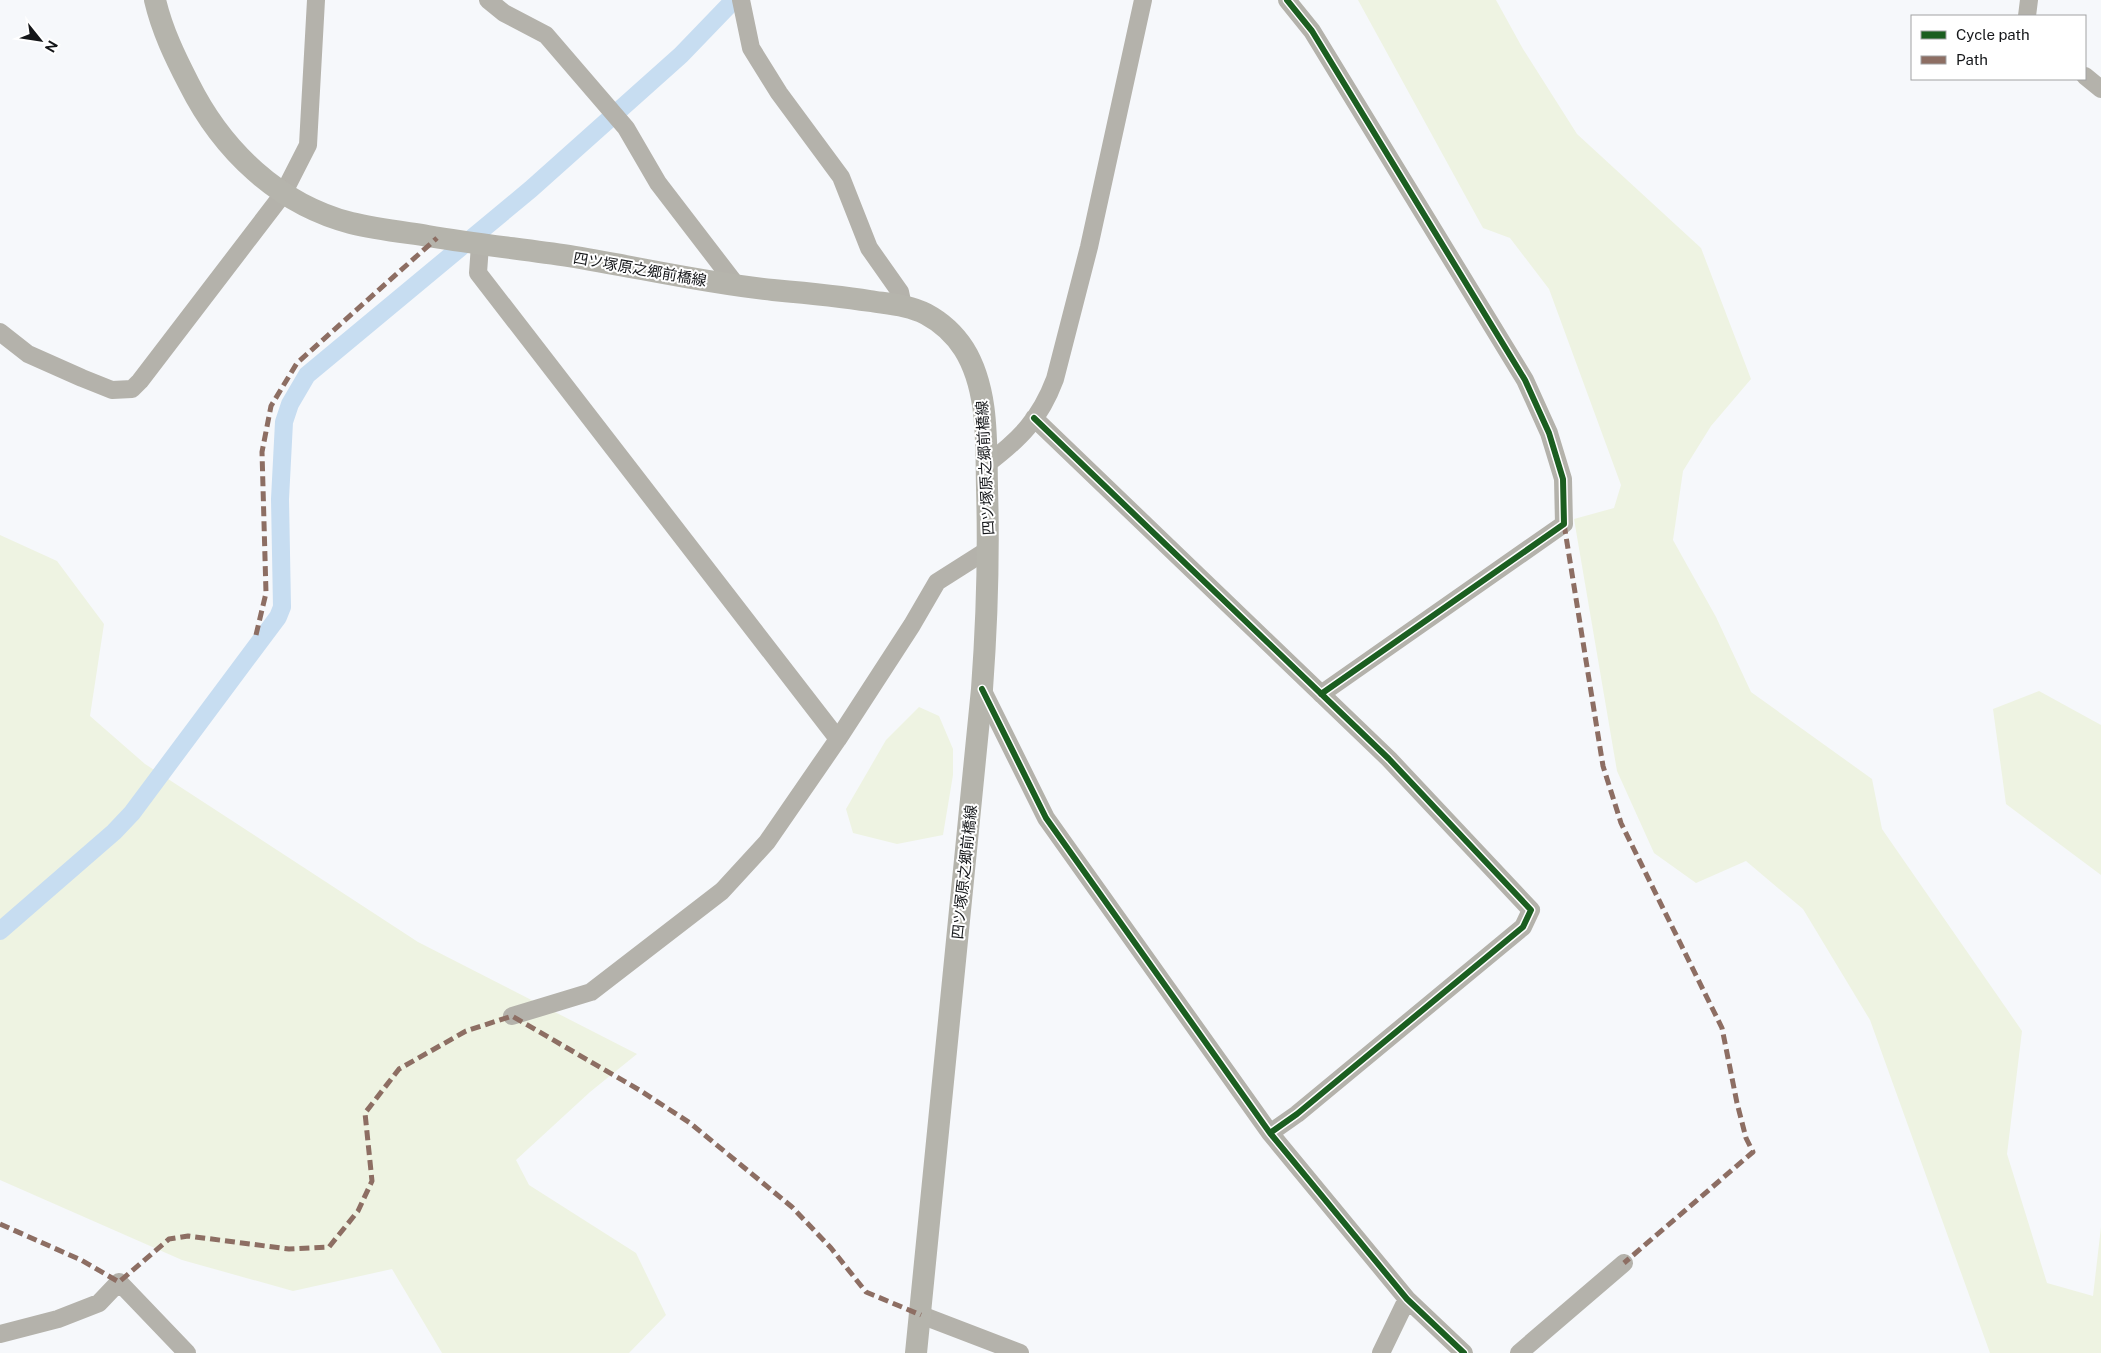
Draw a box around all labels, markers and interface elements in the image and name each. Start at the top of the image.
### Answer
north arrow [15,15,65,65]
legend [1911,15,2086,80]
text: Cycle path [1956,26,2030,43]
text: N [42,38,61,55]
text: Path [1956,51,1988,68]
street label: 四ツ塚原之郷前橋線 [572,249,708,289]
street label: 四ツ塚原之郷前橋線 [973,400,997,536]
street label: 四ツ塚原之郷前橋線 [948,804,980,940]

